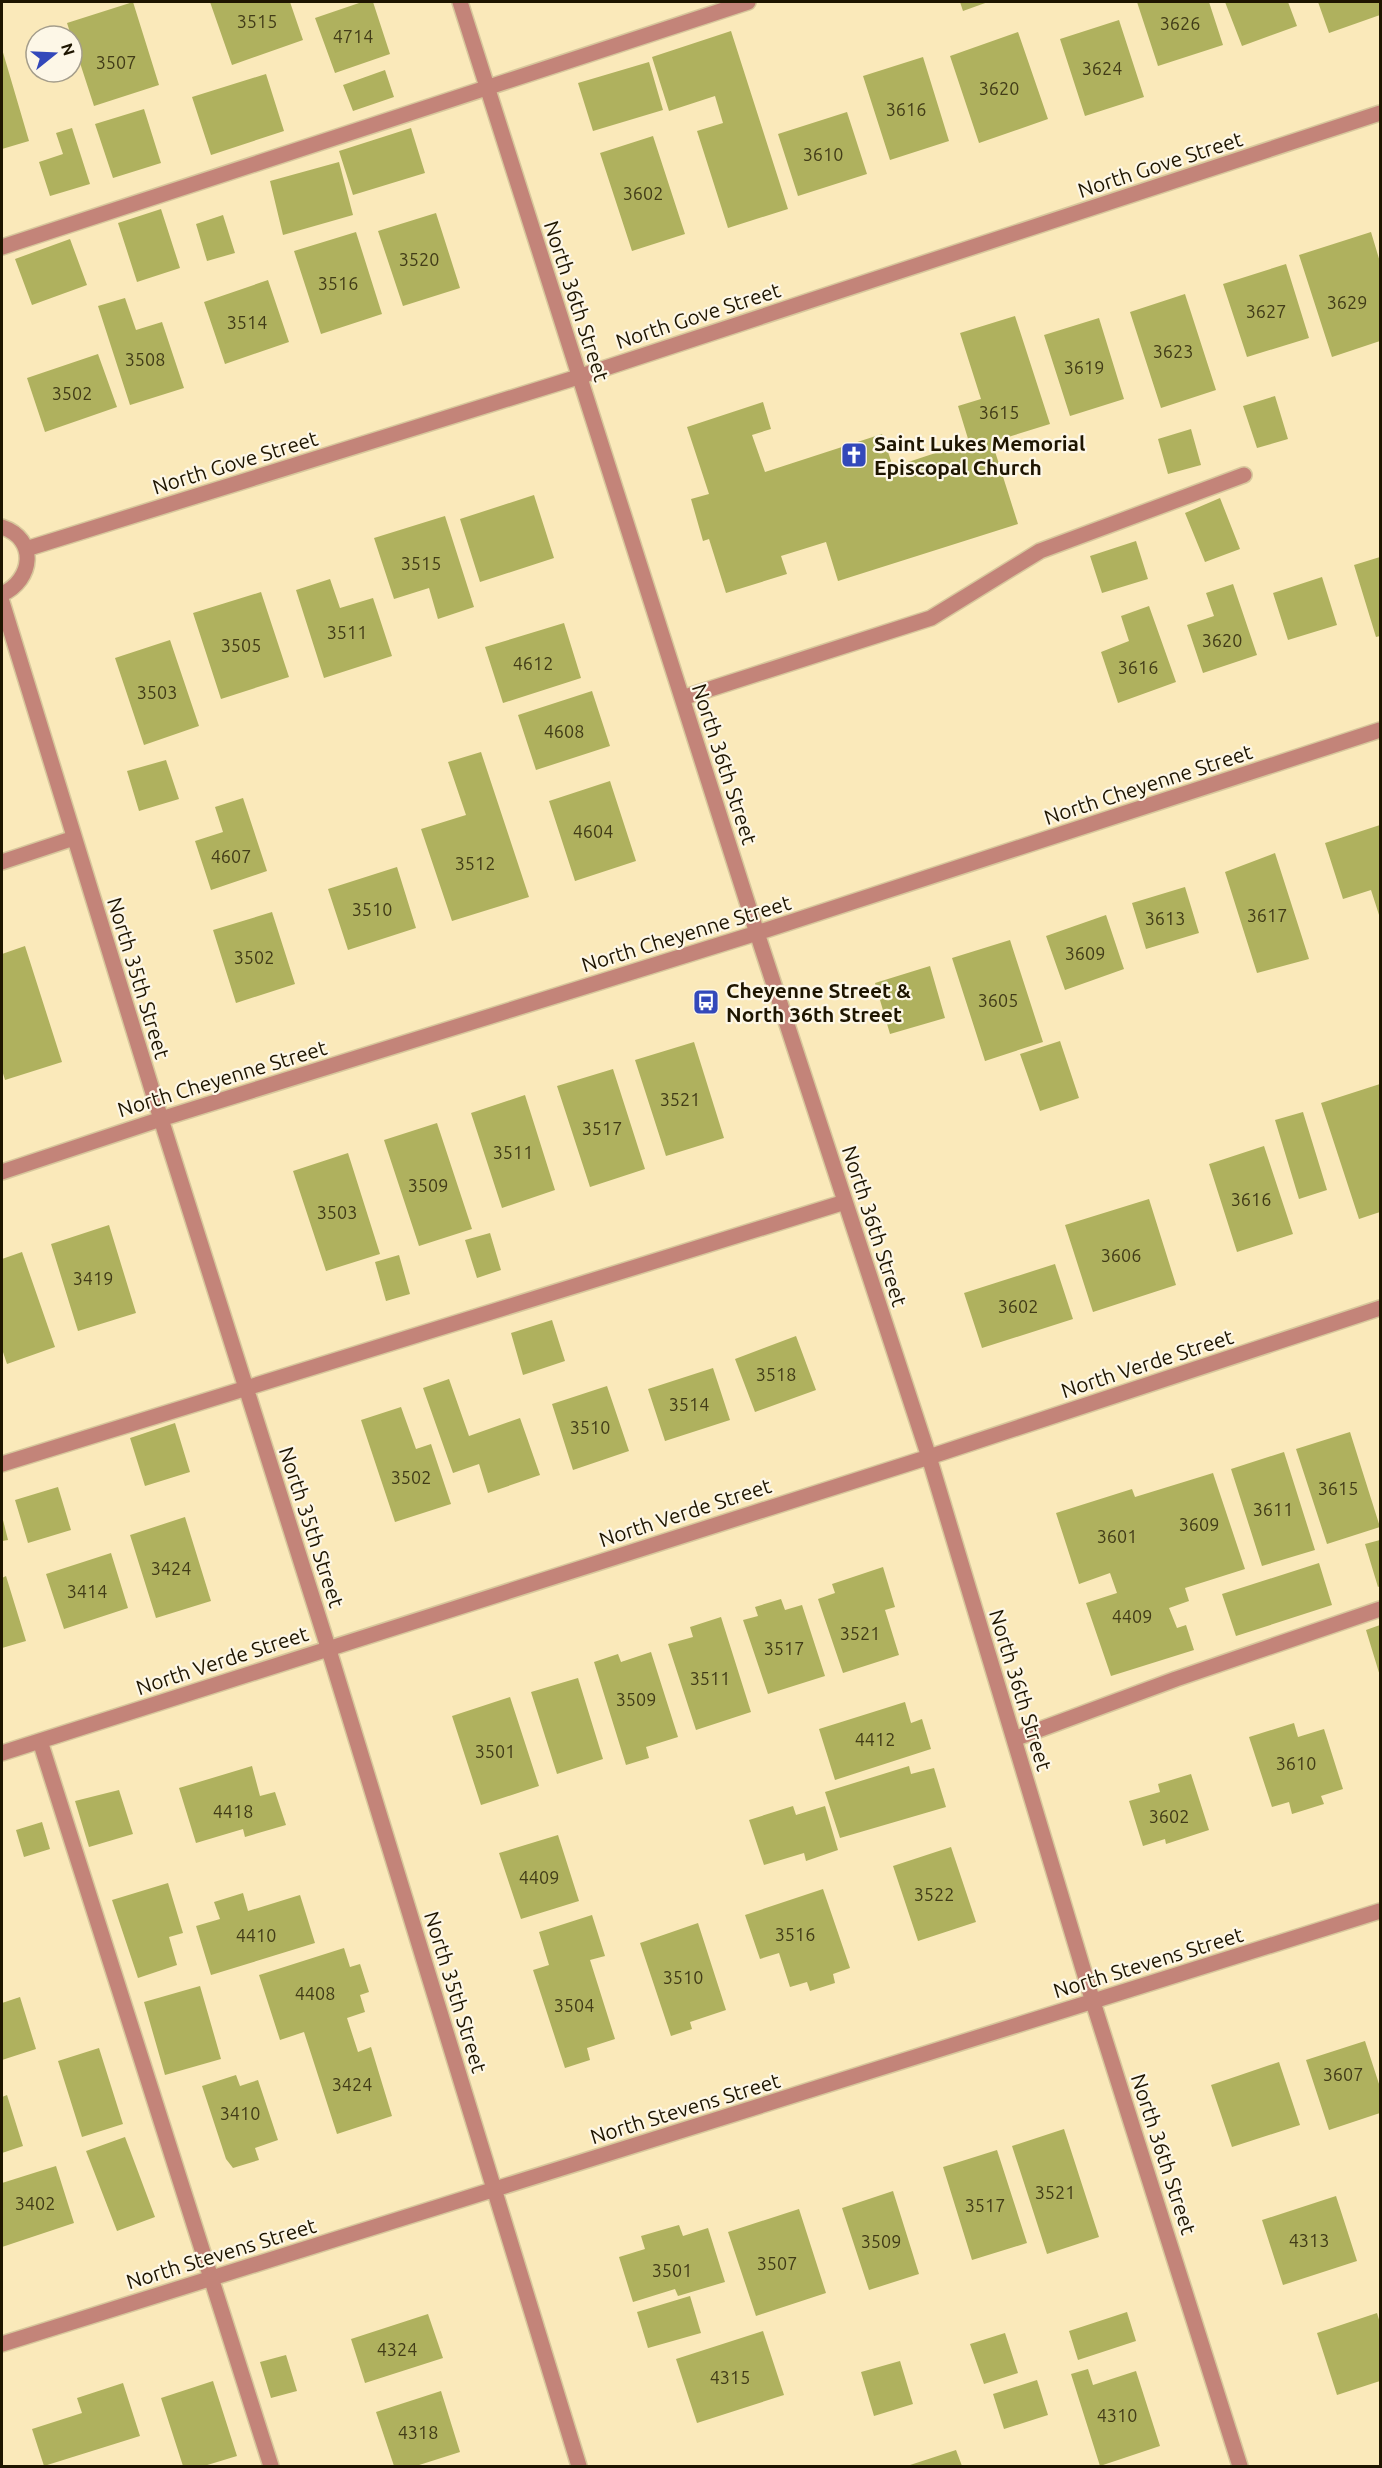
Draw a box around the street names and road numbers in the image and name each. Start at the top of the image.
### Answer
street label: North Gove Street [1075,126,1245,202]
street label: North 36th Street [540,218,614,384]
street label: North Gove Street [613,277,783,353]
street label: North Gove Street [149,425,321,499]
street label: North 36th Street [688,681,762,847]
street label: North Cheyenne Street [1041,739,1255,829]
street label: North Cheyenne Street [579,890,793,976]
street label: North 35th Street [103,894,175,1062]
street label: North Cheyenne Street [115,1035,329,1121]
street label: North 36th Street [838,1143,912,1309]
street label: North Verde Street [1058,1324,1236,1402]
street label: North 35th Street [275,1444,349,1610]
street label: North Verde Street [596,1473,774,1551]
street label: North 36th Street [985,1606,1057,1774]
street label: North Verde Street [133,1621,311,1699]
street label: North 35th Street [420,1908,492,2076]
street label: North Stevens Street [1050,1922,1246,2002]
street label: North Stevens Street [587,2068,783,2148]
street label: North 36th Street [1127,2071,1201,2237]
street label: North Stevens Street [123,2213,319,2293]

